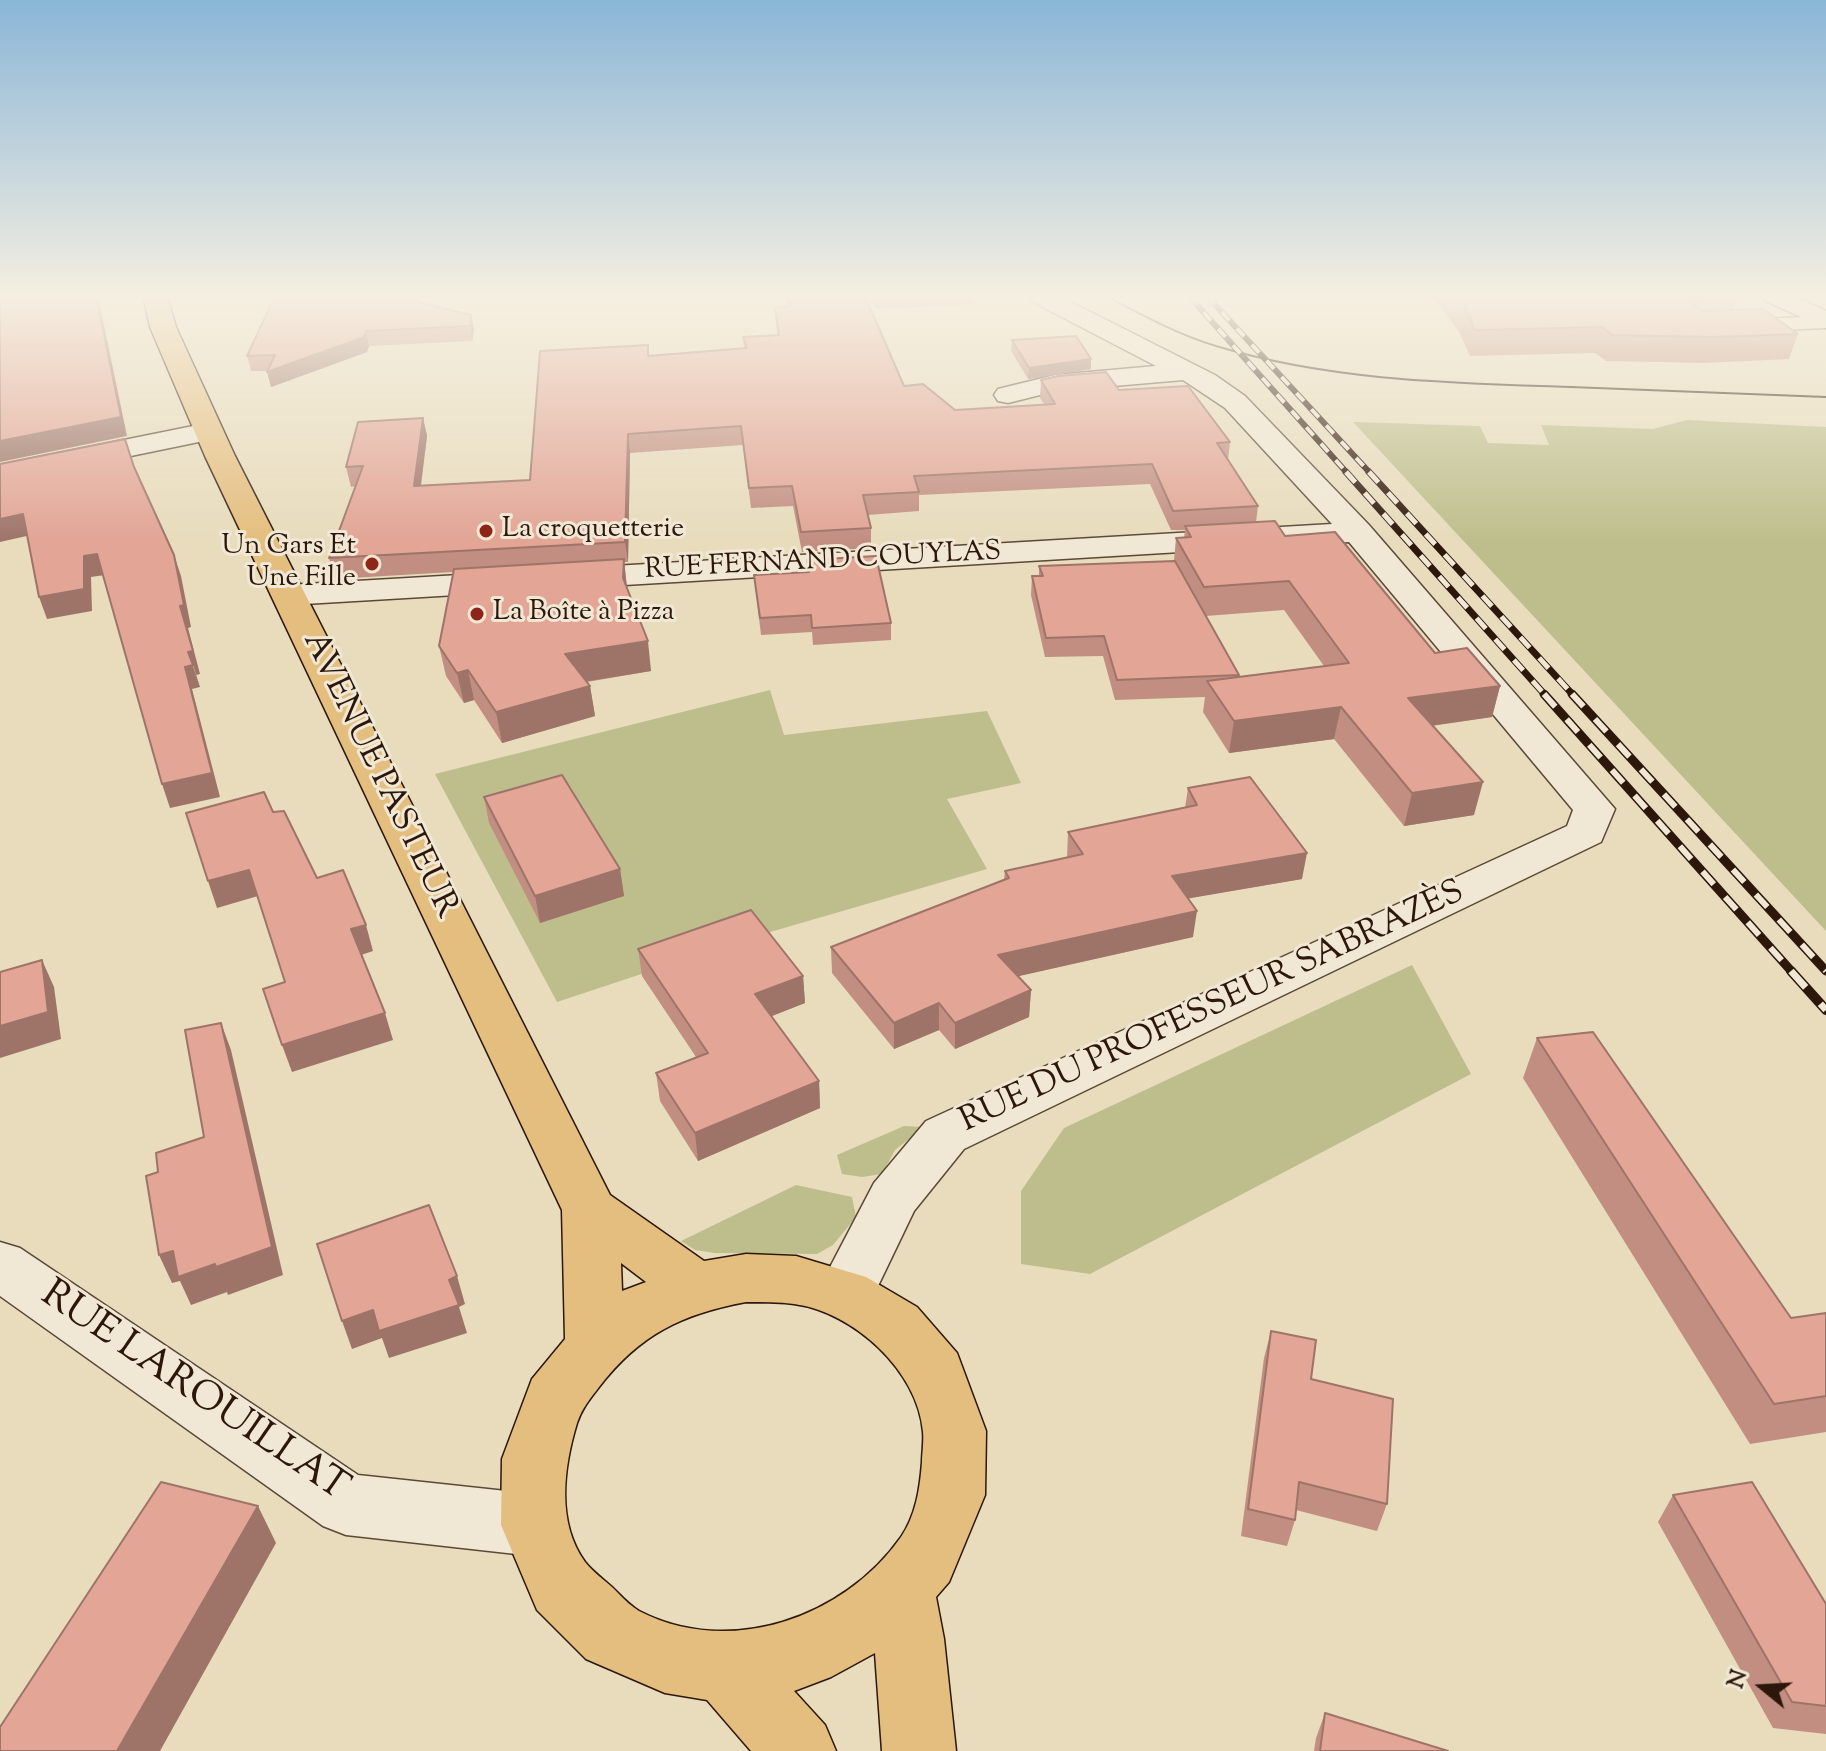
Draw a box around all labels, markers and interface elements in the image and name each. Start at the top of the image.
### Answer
place label: La croquetterie [502,514,684,548]
marker: La croquetterie [477,522,495,540]
place label: Un Gars Et Une Fille [221,531,356,597]
street label: RUE FERNAND COUYLAS [644,537,1002,589]
marker: Un Gars Et Une Fille [363,555,381,573]
place label: La Boîte à Pizza [493,597,674,631]
marker: La Boîte à Pizza [468,605,486,623]
street label: AVENUE PASTEUR [291,626,465,926]
street label: RUE DU PROFESSEUR SABRAZÈS [954,874,1472,1144]
street label: RUE LAROUILLAT [30,1273,356,1515]
north arrow [1722,1647,1802,1727]
text: N [1721,1666,1757,1693]

